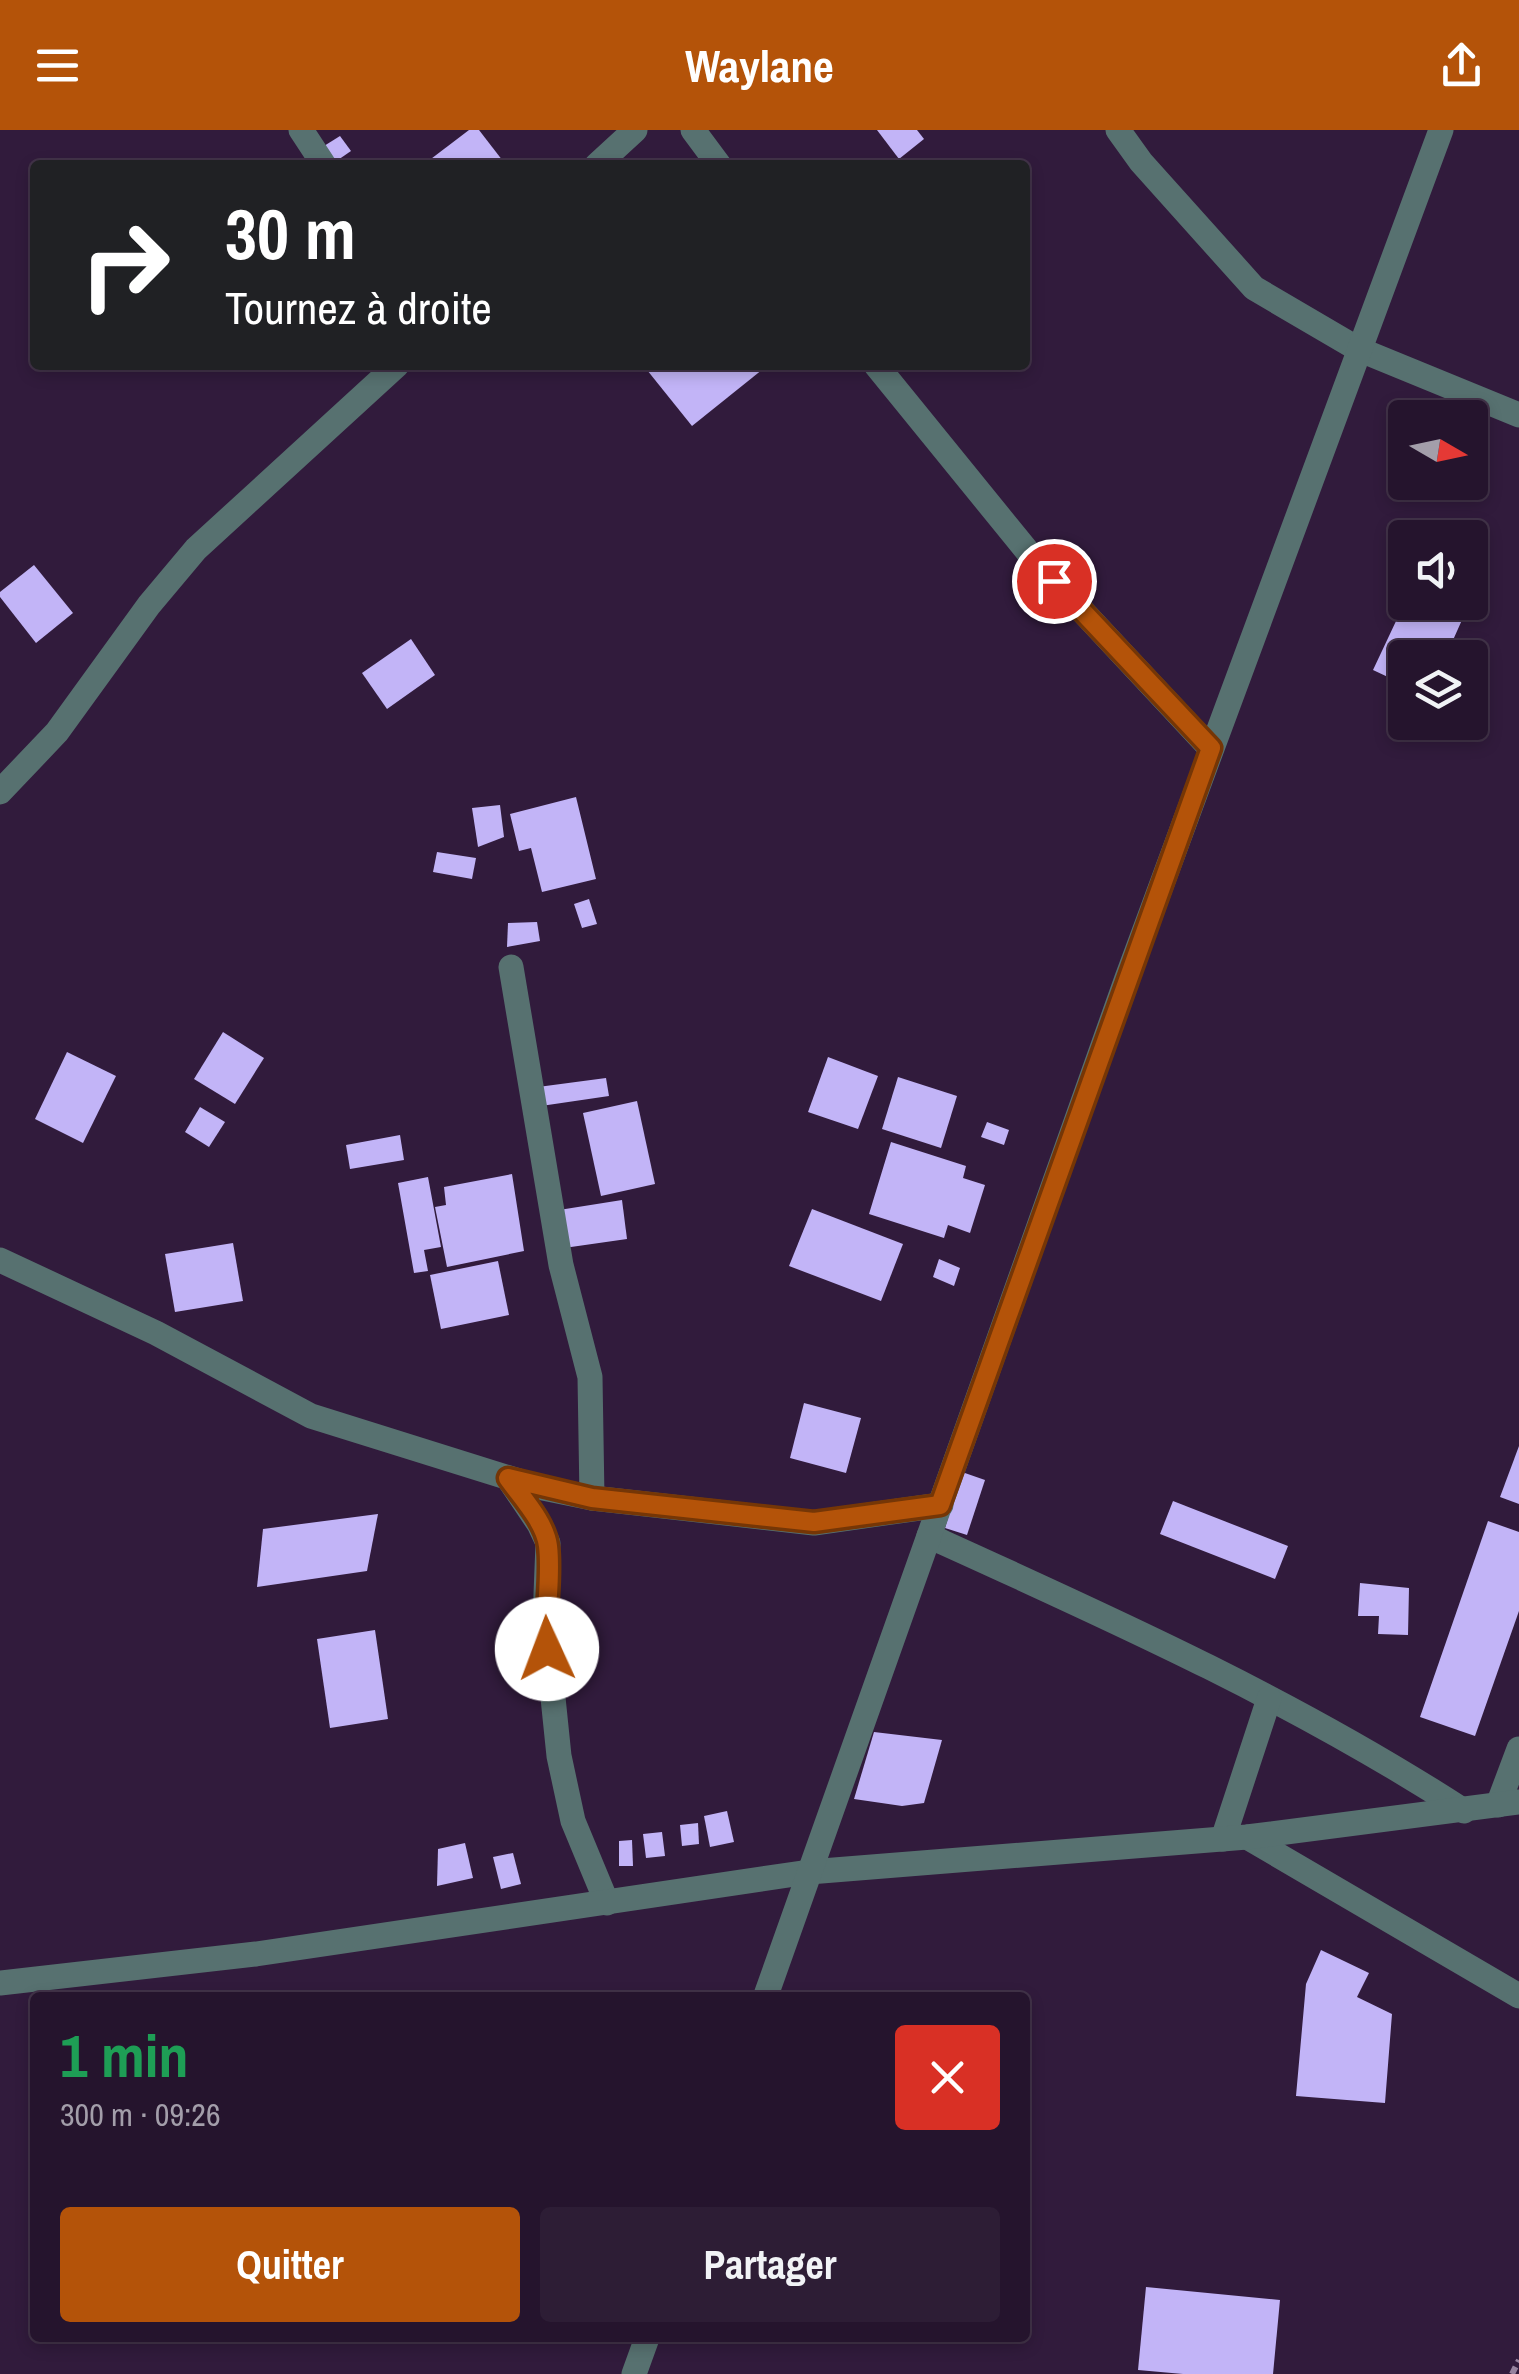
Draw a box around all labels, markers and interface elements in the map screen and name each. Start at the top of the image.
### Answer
text: Waylane [685,35,834,96]
icon: menu [30,38,85,93]
icon: share [1434,38,1489,93]
text: 30 m [225,187,356,281]
icon: right [60,200,190,330]
text: Tournez à droite [225,277,492,338]
north arrow [1388,400,1488,500]
map controls [1388,400,1488,740]
button: sound [1388,520,1488,620]
pin [1012,539,1097,624]
icon: arrive [1027,554,1082,609]
button: layers [1388,640,1488,740]
position arrow [495,1597,599,1701]
text: 1 min [60,2015,189,2096]
button: close [895,2025,1000,2130]
text: 300 m · 09:26 [60,2093,220,2136]
button: Quitter [60,2207,520,2322]
button: Partager [540,2207,1000,2322]

